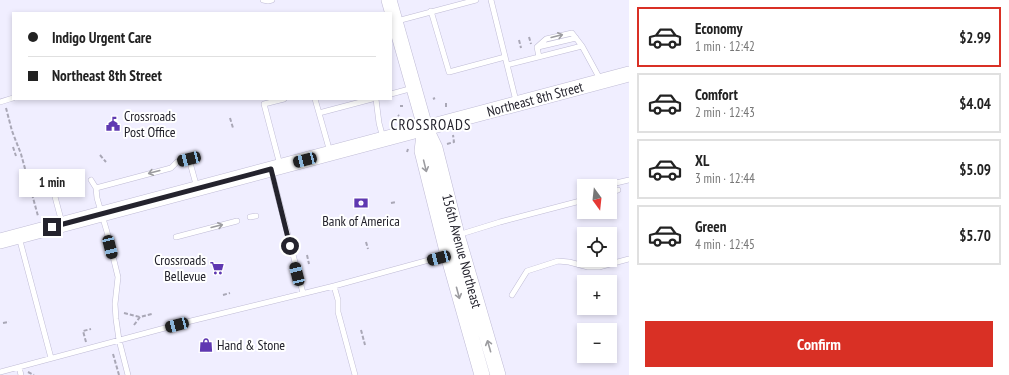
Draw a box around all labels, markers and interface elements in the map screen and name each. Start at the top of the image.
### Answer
icon: car [647,19,683,55]
text: Economy [695,19,743,38]
text: Indigo Urgent Care [52,28,152,47]
text: $2.99 [959,28,991,47]
one-way arrow [550,32,563,40]
text: 1 min · 12:42 [695,38,755,55]
text: Northeast 8th Street [52,66,162,85]
street label: Northeast 8th Street [485,77,585,120]
icon: car [647,85,683,121]
text: Comfort [695,85,738,104]
text: $4.04 [959,94,991,113]
text: 2 min · 12:43 [695,104,755,121]
place label: Crossroads Post Office [124,107,176,141]
district label: CROSSROADS [391,115,471,134]
public building icon: Crossroads Post Office [105,116,121,132]
car [176,150,202,168]
car [292,151,318,169]
icon: car [647,151,683,187]
text: XL [695,151,709,170]
one-way arrow [422,159,430,172]
text: $5.09 [959,160,991,179]
callout: 1 min [19,169,85,197]
one-way arrow [147,169,160,176]
text: 3 min · 12:44 [695,170,755,187]
text: 1 min [39,174,65,191]
north arrow [577,179,617,219]
map controls [577,179,617,363]
street label: 156th Avenue Northeast [438,192,486,310]
bank icon: Bank of America [353,195,369,211]
place label: Bank of America [322,212,400,230]
icon: car [647,217,683,253]
text: Green [695,217,727,236]
route end [43,218,61,236]
one-way arrow [210,221,223,229]
text: $5.70 [959,226,991,245]
button: locate [577,227,617,267]
car [101,234,119,260]
text: 4 min · 12:45 [695,236,755,253]
route start [281,237,299,255]
car [426,249,452,267]
place label: Crossroads Bellevue [154,251,206,285]
supermarket icon: Crossroads Bellevue [209,260,225,276]
car [288,261,306,287]
button: + [577,275,617,315]
one-way arrow [455,286,462,299]
car [164,316,190,334]
button: Confirm [645,321,993,367]
button: − [577,323,617,363]
place label: Hand & Stone [217,336,285,354]
shop icon: Hand & Stone [198,337,214,353]
one-way arrow [485,340,492,353]

